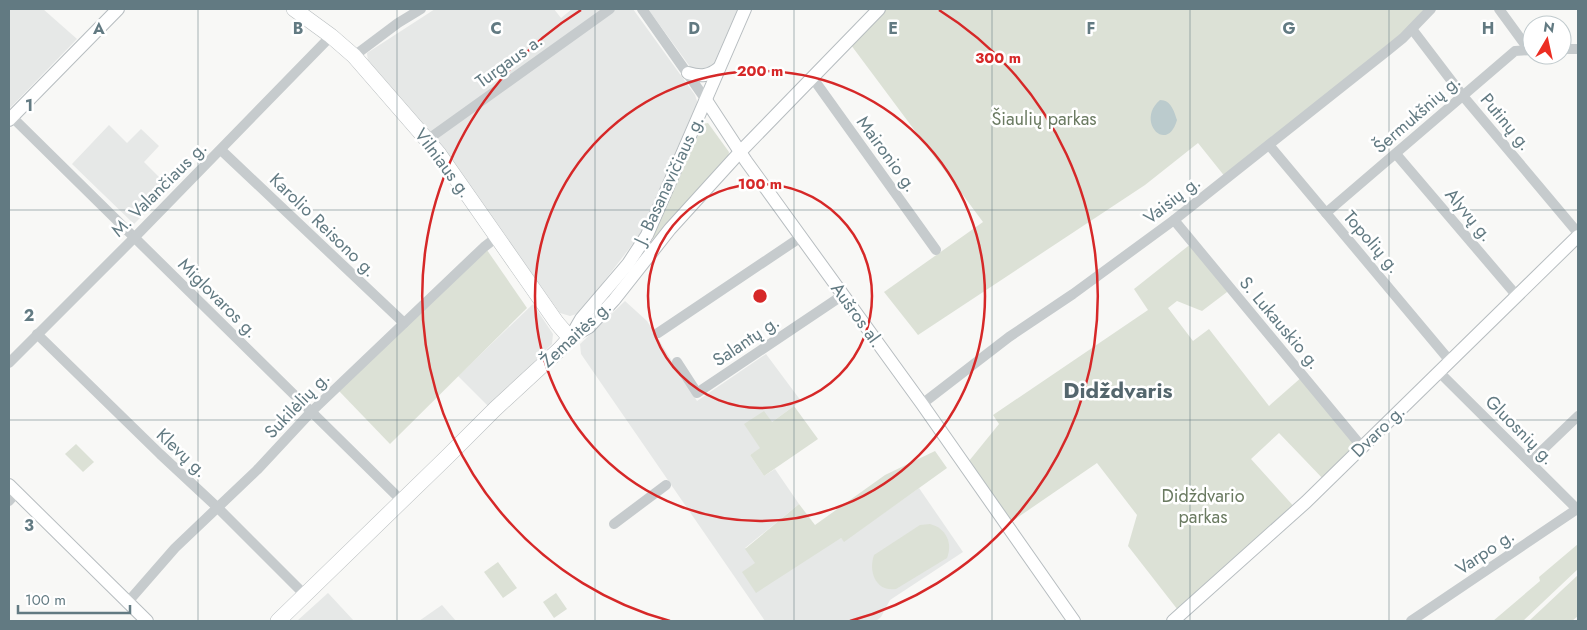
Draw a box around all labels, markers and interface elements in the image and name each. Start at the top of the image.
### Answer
north arrow [1522,15,1572,65]
text: N [1542,16,1556,38]
text: A [92,17,105,40]
text: B [293,17,303,40]
text: C [490,17,502,40]
text: D [688,17,700,40]
text: E [888,17,898,40]
text: F [1087,17,1095,40]
text: G [1282,17,1296,40]
text: H [1482,17,1494,40]
street label: Turgaus a. [470,28,548,94]
text: 300 m [975,47,1021,69]
text: 200 m [737,60,783,82]
street label: Šermukšnių g. [1367,69,1467,159]
street label: Putinų g. [1474,88,1538,156]
text: 1 [25,94,33,117]
park label: Šiaulių parkas [991,106,1097,132]
street label: Maironio g. [850,110,924,198]
street label: J. Basanavičiaus g. [627,111,710,251]
street label: Vilniaus g. [408,123,478,203]
street label: M. Valančiaus g. [105,135,213,243]
street label: Karolio Reisono g. [264,167,382,283]
street label: Vaisių g. [1138,169,1206,231]
text: 100 m [738,173,782,195]
street label: Alyvų g. [1439,183,1499,247]
street label: Topolių g. [1337,205,1407,279]
street label: Miglovaros g. [172,252,264,344]
street label: S. Lukauskio g. [1233,271,1327,375]
street label: Aušros al. [824,277,890,353]
centre of rings [751,287,769,305]
street label: Žemaitės g. [535,294,617,374]
text: 2 [24,304,34,327]
street label: Salantų g. [707,309,785,373]
street label: Sukilėlių g. [258,366,336,444]
district label: Didždvaris [1063,374,1173,406]
street label: Gluosnių g. [1479,389,1561,471]
street label: Dvaro g. [1345,399,1411,463]
street label: Klevų g. [151,422,213,484]
park label: Didždvario parkas [1162,483,1245,530]
text: 3 [24,514,34,537]
street label: Varpo g. [1450,523,1520,581]
scale bar [18,582,130,614]
text: 100 m [25,589,66,611]

